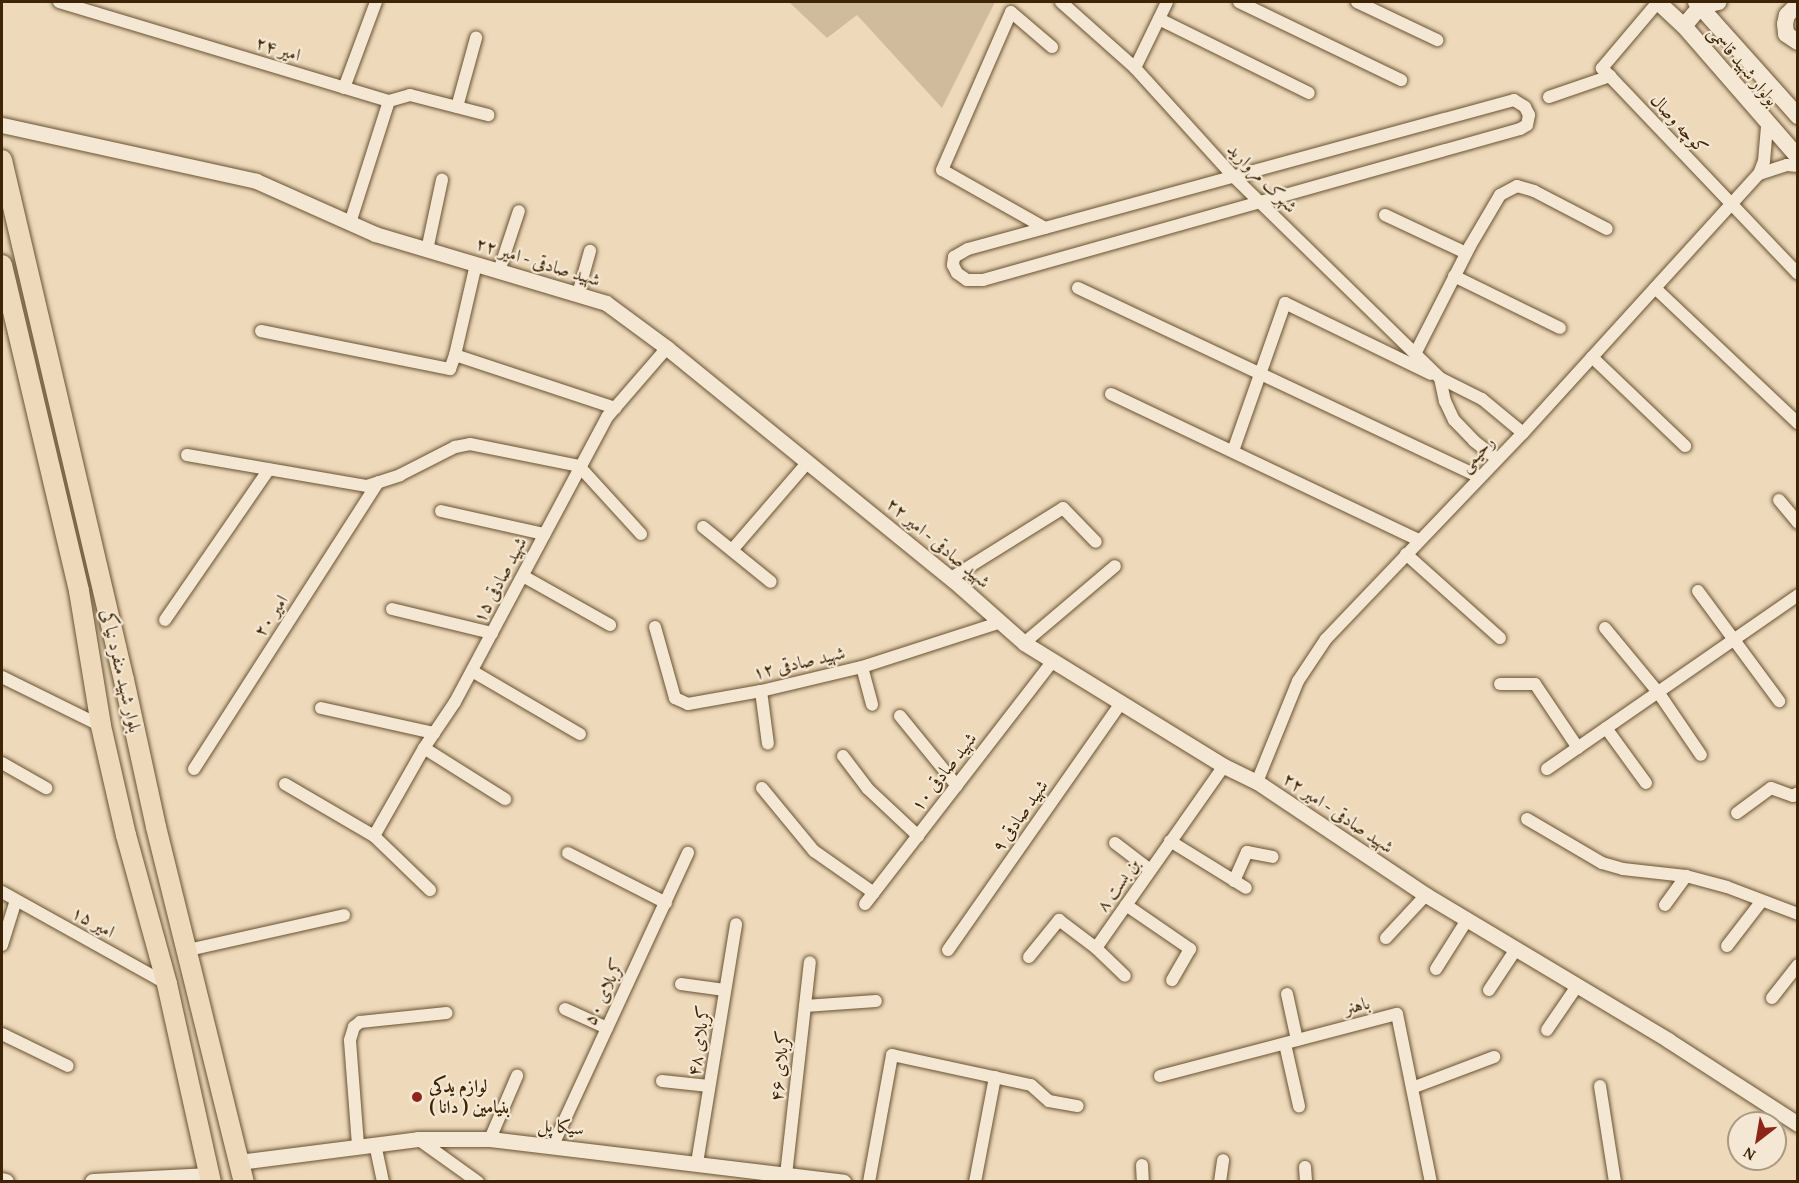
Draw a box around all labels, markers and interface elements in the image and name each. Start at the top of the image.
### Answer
street label: بولوار شهید قاسمی [1703,22,1783,110]
street label: امیر ۲۴ [253,32,303,66]
street label: کوچه وصال [1646,89,1712,159]
street label: شهرک مروارید [1223,139,1301,217]
street label: شهید صادقی - امیر ۲۲ [473,233,603,291]
street label: رحیمی [1455,431,1499,477]
street label: شهید صادقی - امیر ۲۲ [882,493,994,593]
street label: شهید صادقی ۱۵ [468,533,532,627]
street label: امیر ۲۰ [249,591,293,641]
street label: بلوار شهید منفرد نیاکی [96,607,146,735]
street label: شهید صادقی ۱۲ [751,642,847,684]
street label: شهید صادقی ۱۰ [907,728,981,816]
street label: شهید صادقی - امیر ۲۲ [1279,768,1397,858]
street label: شهید صادقی ۹ [987,776,1053,856]
street label: بن بست ۸ [1092,854,1144,916]
street label: امیر ۱۵ [68,901,118,943]
street label: کربلای ۵۰ [579,955,629,1029]
street label: باهنر [1342,992,1372,1020]
street label: کربلای ۴۸ [683,1004,715,1078]
street label: کربلای ۴۶ [766,1029,794,1103]
place label: لوازم یدکی بنیامین ( دانا ) [429,1076,510,1118]
marker: لوازم یدکی بنیامین ( دانا ) [410,1090,424,1104]
north arrow [1727,1111,1787,1171]
street label: سیکا پل [537,1114,585,1140]
text: N [1738,1142,1760,1168]

